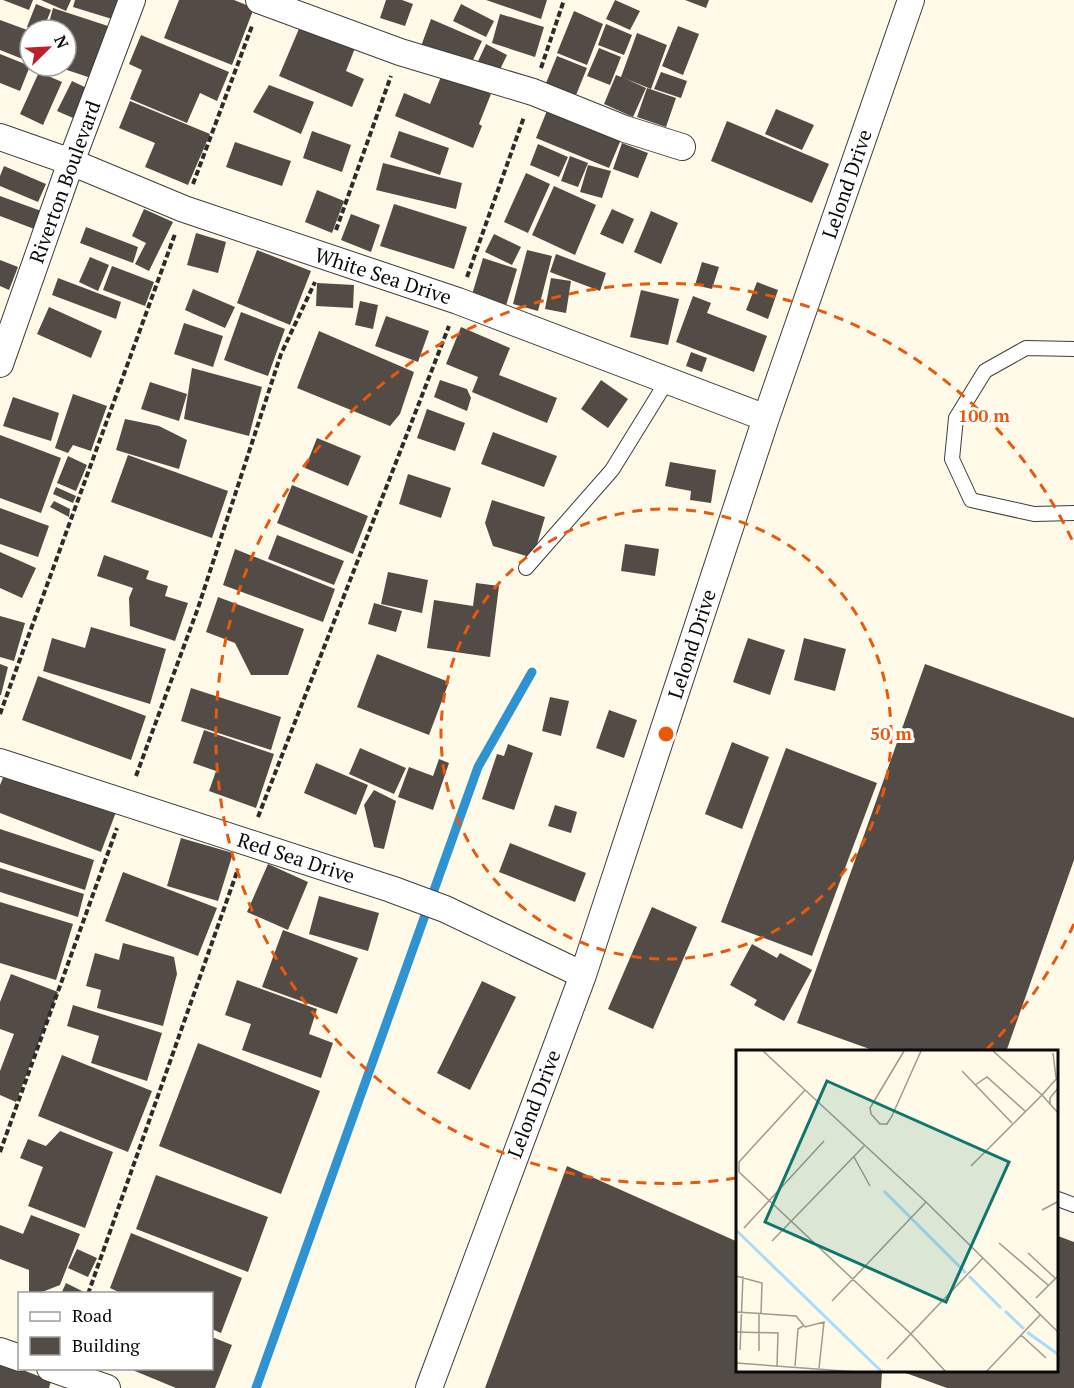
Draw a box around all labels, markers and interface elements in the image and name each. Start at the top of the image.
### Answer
north arrow [18,18,78,78]
text: N [49,32,74,52]
street label: Riverton Boulevard [23,97,106,267]
street label: Lelond Drive [815,126,878,242]
street label: White Sea Drive [311,241,455,310]
text: 100 m [958,403,1010,427]
street label: Lelond Drive [661,586,722,702]
text: 50 m [870,721,912,745]
centre of rings [656,724,676,744]
street label: Red Sea Drive [234,826,358,889]
street label: Lelond Drive [501,1046,567,1162]
inset map [736,1050,1059,1373]
legend [18,1292,213,1370]
text: Road [72,1303,112,1327]
text: Building [72,1333,140,1357]

